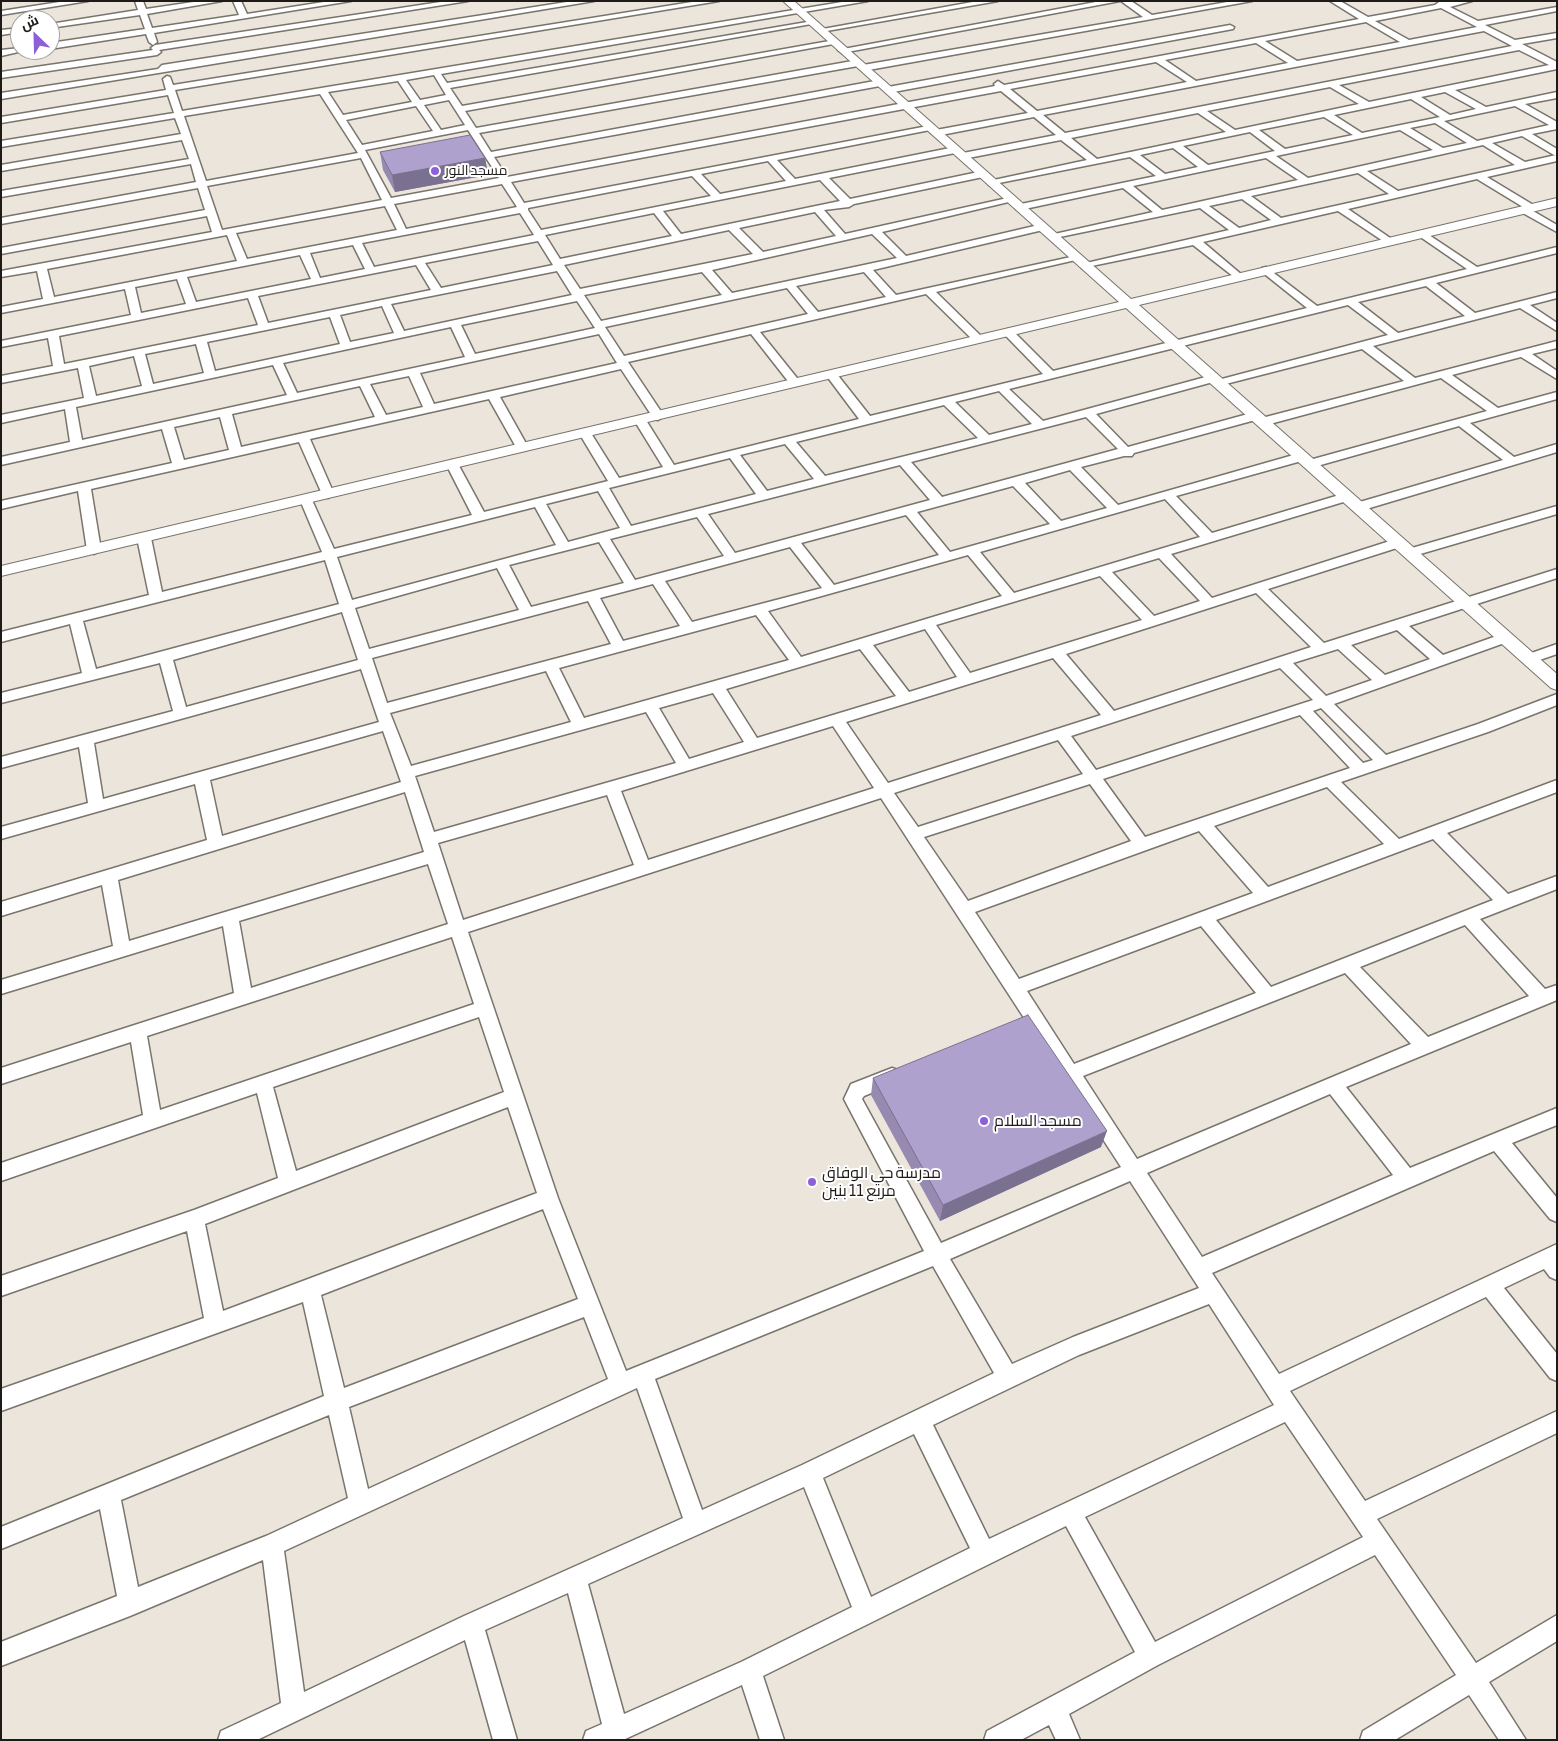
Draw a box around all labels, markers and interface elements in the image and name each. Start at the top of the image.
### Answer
north arrow [10,10,60,60]
text: ش [18,11,41,33]
place label: مسجد النور [445,163,507,179]
marker: مسجد النور [429,165,441,177]
place label: مسجد السلام [994,1111,1082,1131]
marker: مسجد السلام [978,1115,990,1127]
place label: مدرسة حي الوفاق مربع 11 بنين [822,1163,941,1201]
marker: مدرسة حي الوفاق مربع 11 بنين [806,1176,818,1188]

